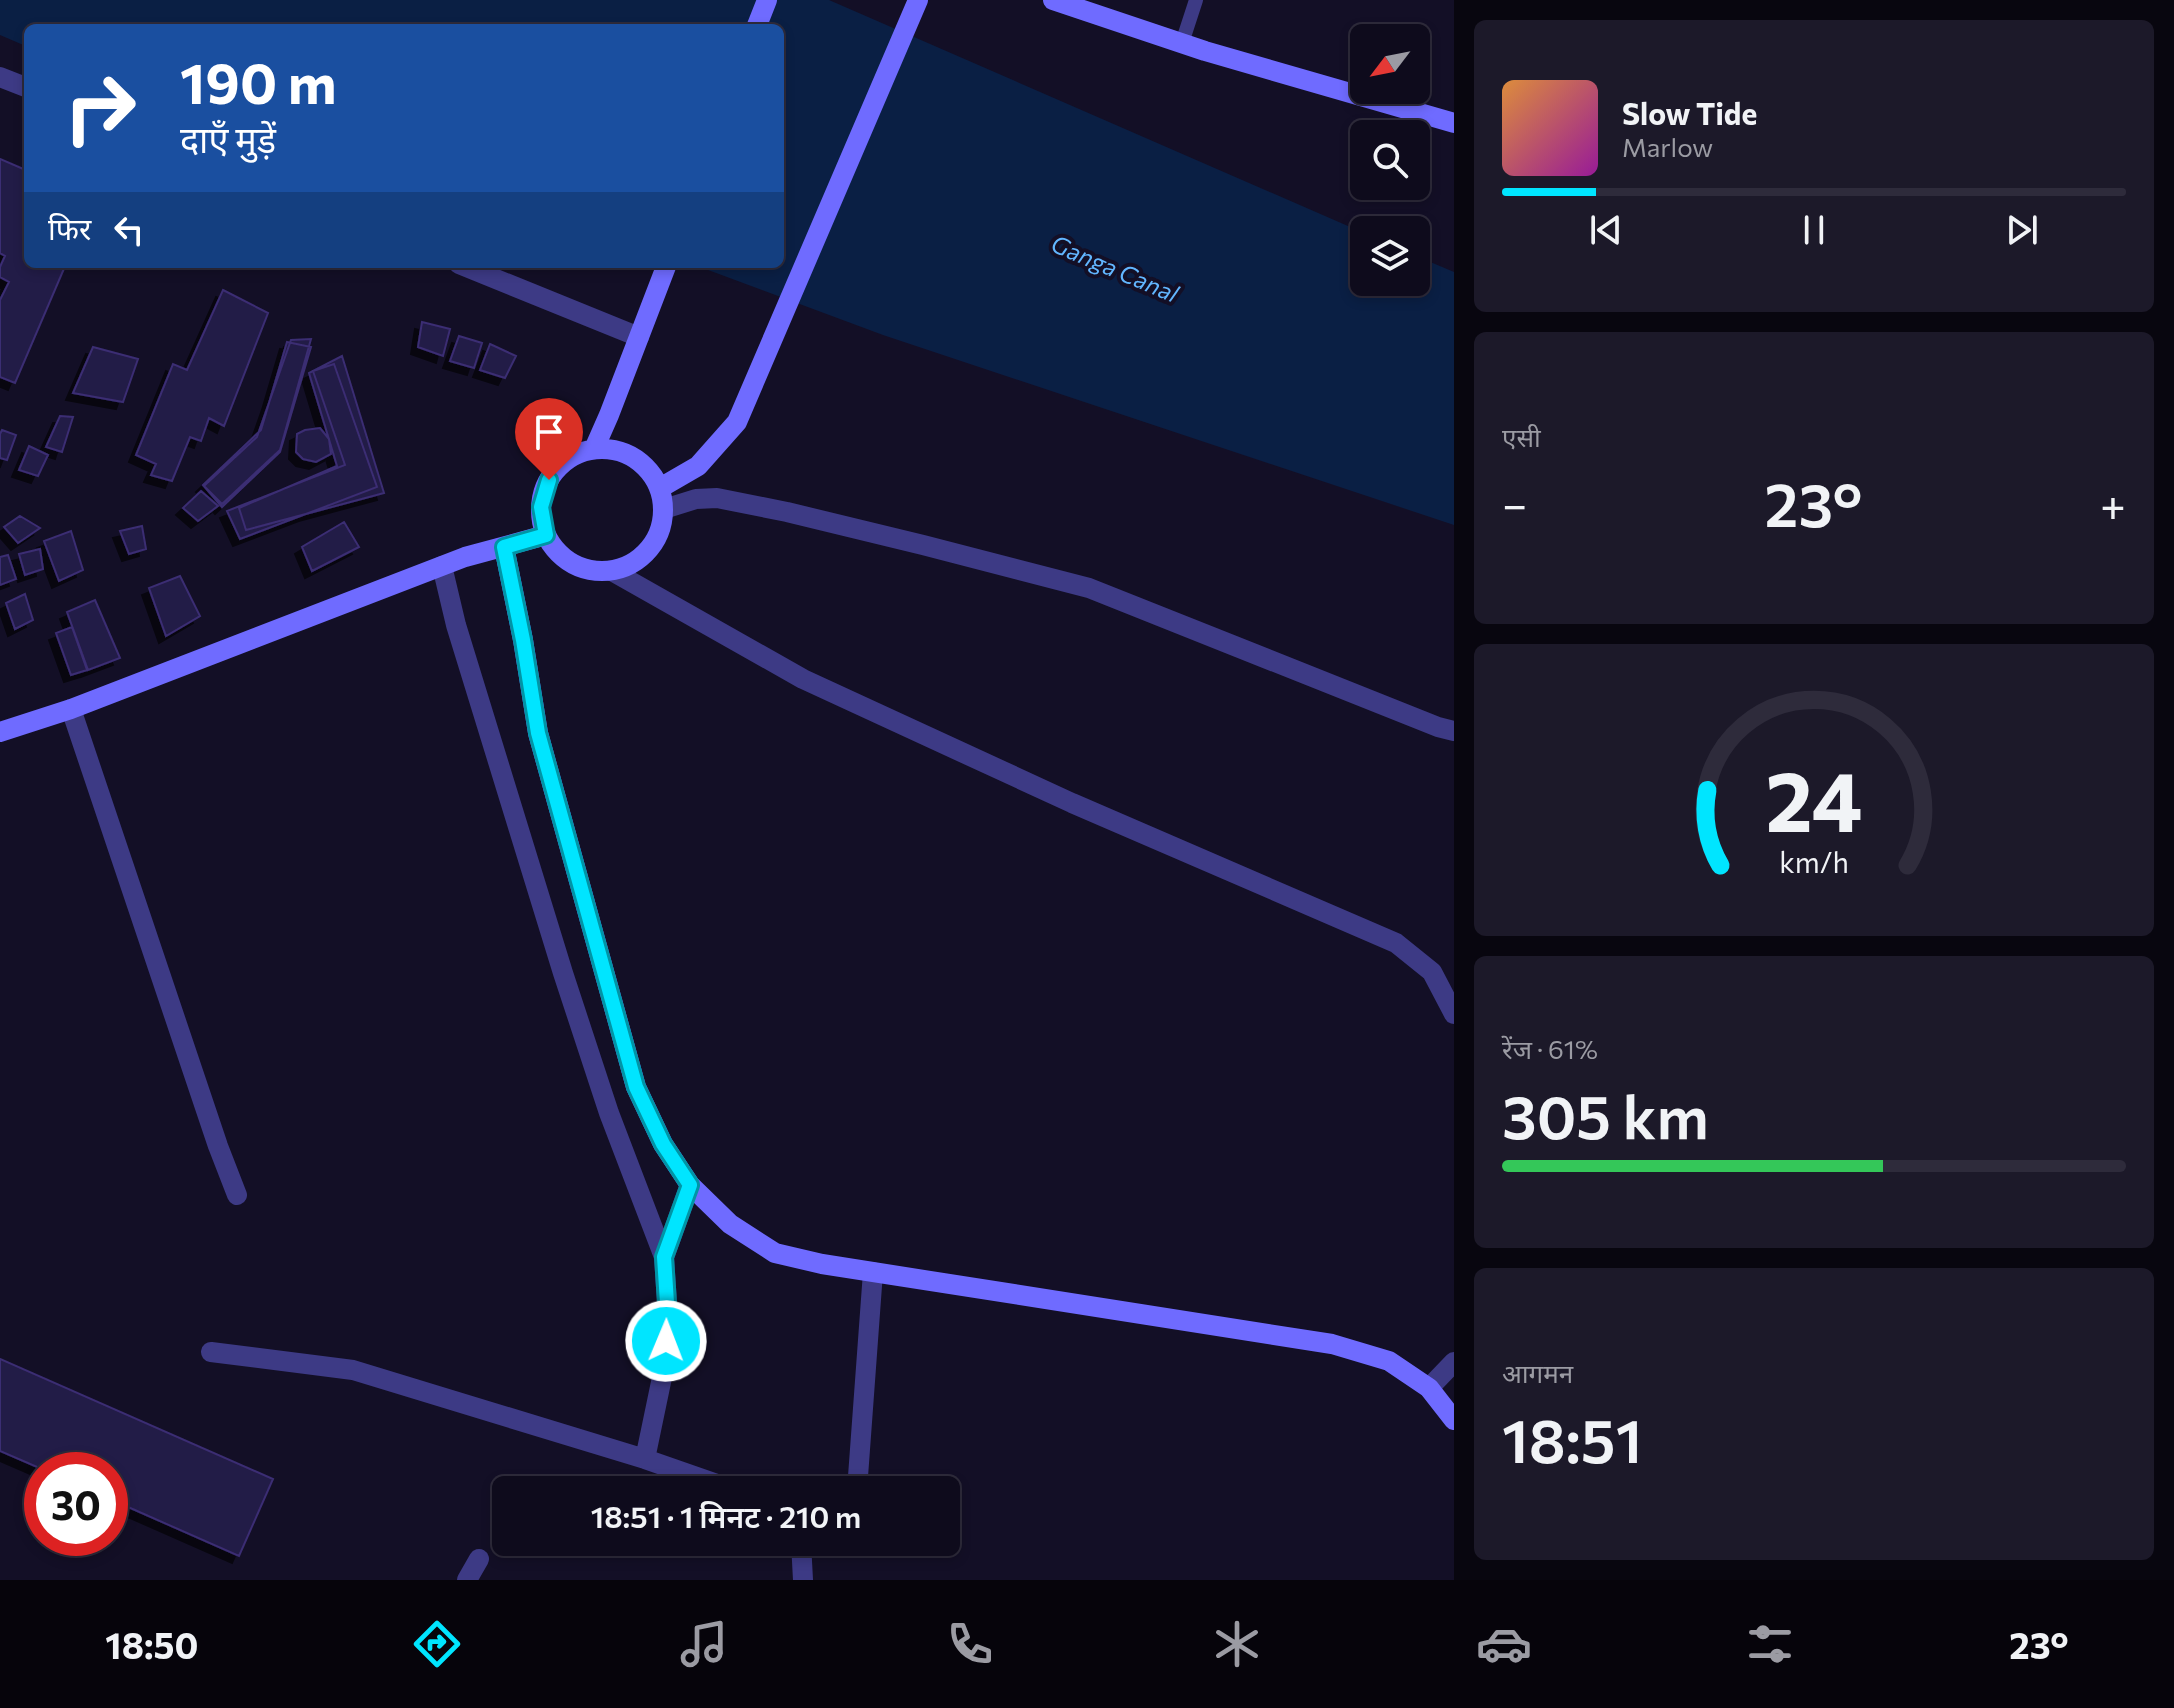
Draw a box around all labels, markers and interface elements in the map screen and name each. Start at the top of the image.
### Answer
north arrow [1350,24,1430,104]
map controls [1350,24,1430,296]
text: 190 m [180,47,337,116]
icon: right [48,56,152,160]
text: Slow Tide [1622,94,1757,131]
text: दाएँ मुड़ें [180,116,276,160]
button: search [1350,120,1430,200]
text: Marlow [1622,131,1713,162]
icon: left [107,208,151,252]
icon: previous [1584,208,1628,252]
icon: pause [1792,208,1836,252]
icon: next [2000,208,2044,252]
text: फिर [48,209,91,246]
button: layers [1350,216,1430,296]
water label: Ganga Canal [1047,228,1184,308]
pin [515,398,583,480]
icon: arrive [527,410,571,454]
text: एसी [1502,421,1541,452]
text: 23° [1765,466,1863,539]
text: − [1502,476,1527,530]
text: + [2100,476,2126,530]
text: 24 [1765,747,1863,849]
text: km/h [1779,844,1849,879]
text: रेंज · 61% [1502,1033,1598,1064]
text: 305 km [1502,1078,1709,1151]
position arrow [624,1299,708,1383]
text: आगमन [1502,1357,1573,1388]
text: 18:51 [1502,1402,1642,1475]
speed limit sign: 30 [24,1452,128,1556]
text: 18:51 · 1 मिनट · 210 m [591,1497,861,1534]
icon: directions [409,1616,465,1672]
icon: music [676,1616,732,1672]
icon: phone [942,1616,998,1672]
icon: climate [1209,1616,1265,1672]
icon: car [1476,1616,1532,1672]
icon: filters [1742,1616,1798,1672]
text: 18:50 [105,1622,198,1666]
text: 23° [2009,1622,2069,1666]

